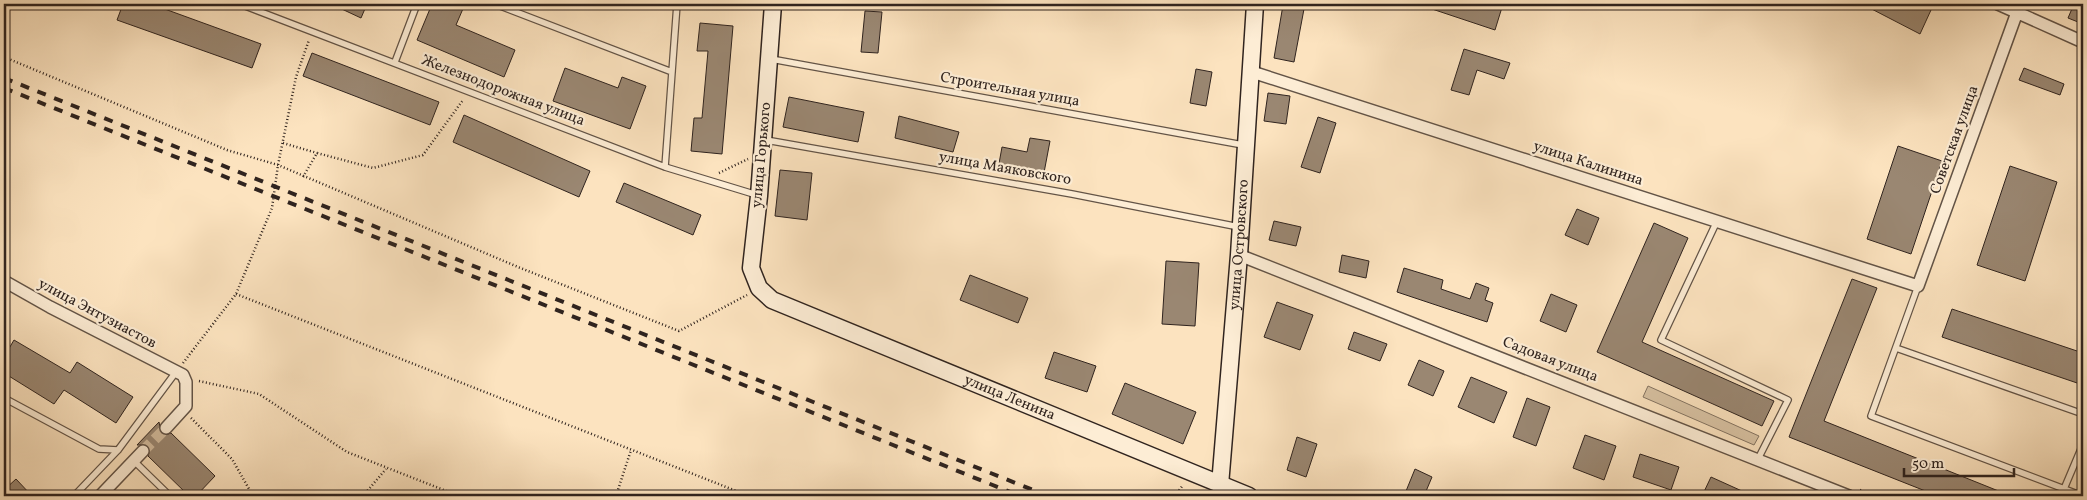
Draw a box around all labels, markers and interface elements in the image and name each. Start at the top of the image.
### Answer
street label: Железнодорожная улица [418,50,588,132]
street label: Строительная улица [939,67,1081,113]
street label: Советская улица [1926,83,1984,197]
street label: улица Горького [747,101,777,209]
street label: улица Калинина [1530,136,1646,192]
street label: улица Маяковского [937,147,1073,191]
street label: улица Островского [1224,179,1254,311]
street label: улица Энтузиастов [34,274,160,354]
street label: Садовая улица [1499,332,1601,388]
street label: улица Ленина [961,369,1058,426]
scale bar [1904,445,2014,477]
text: 50 m [1912,454,1944,475]

